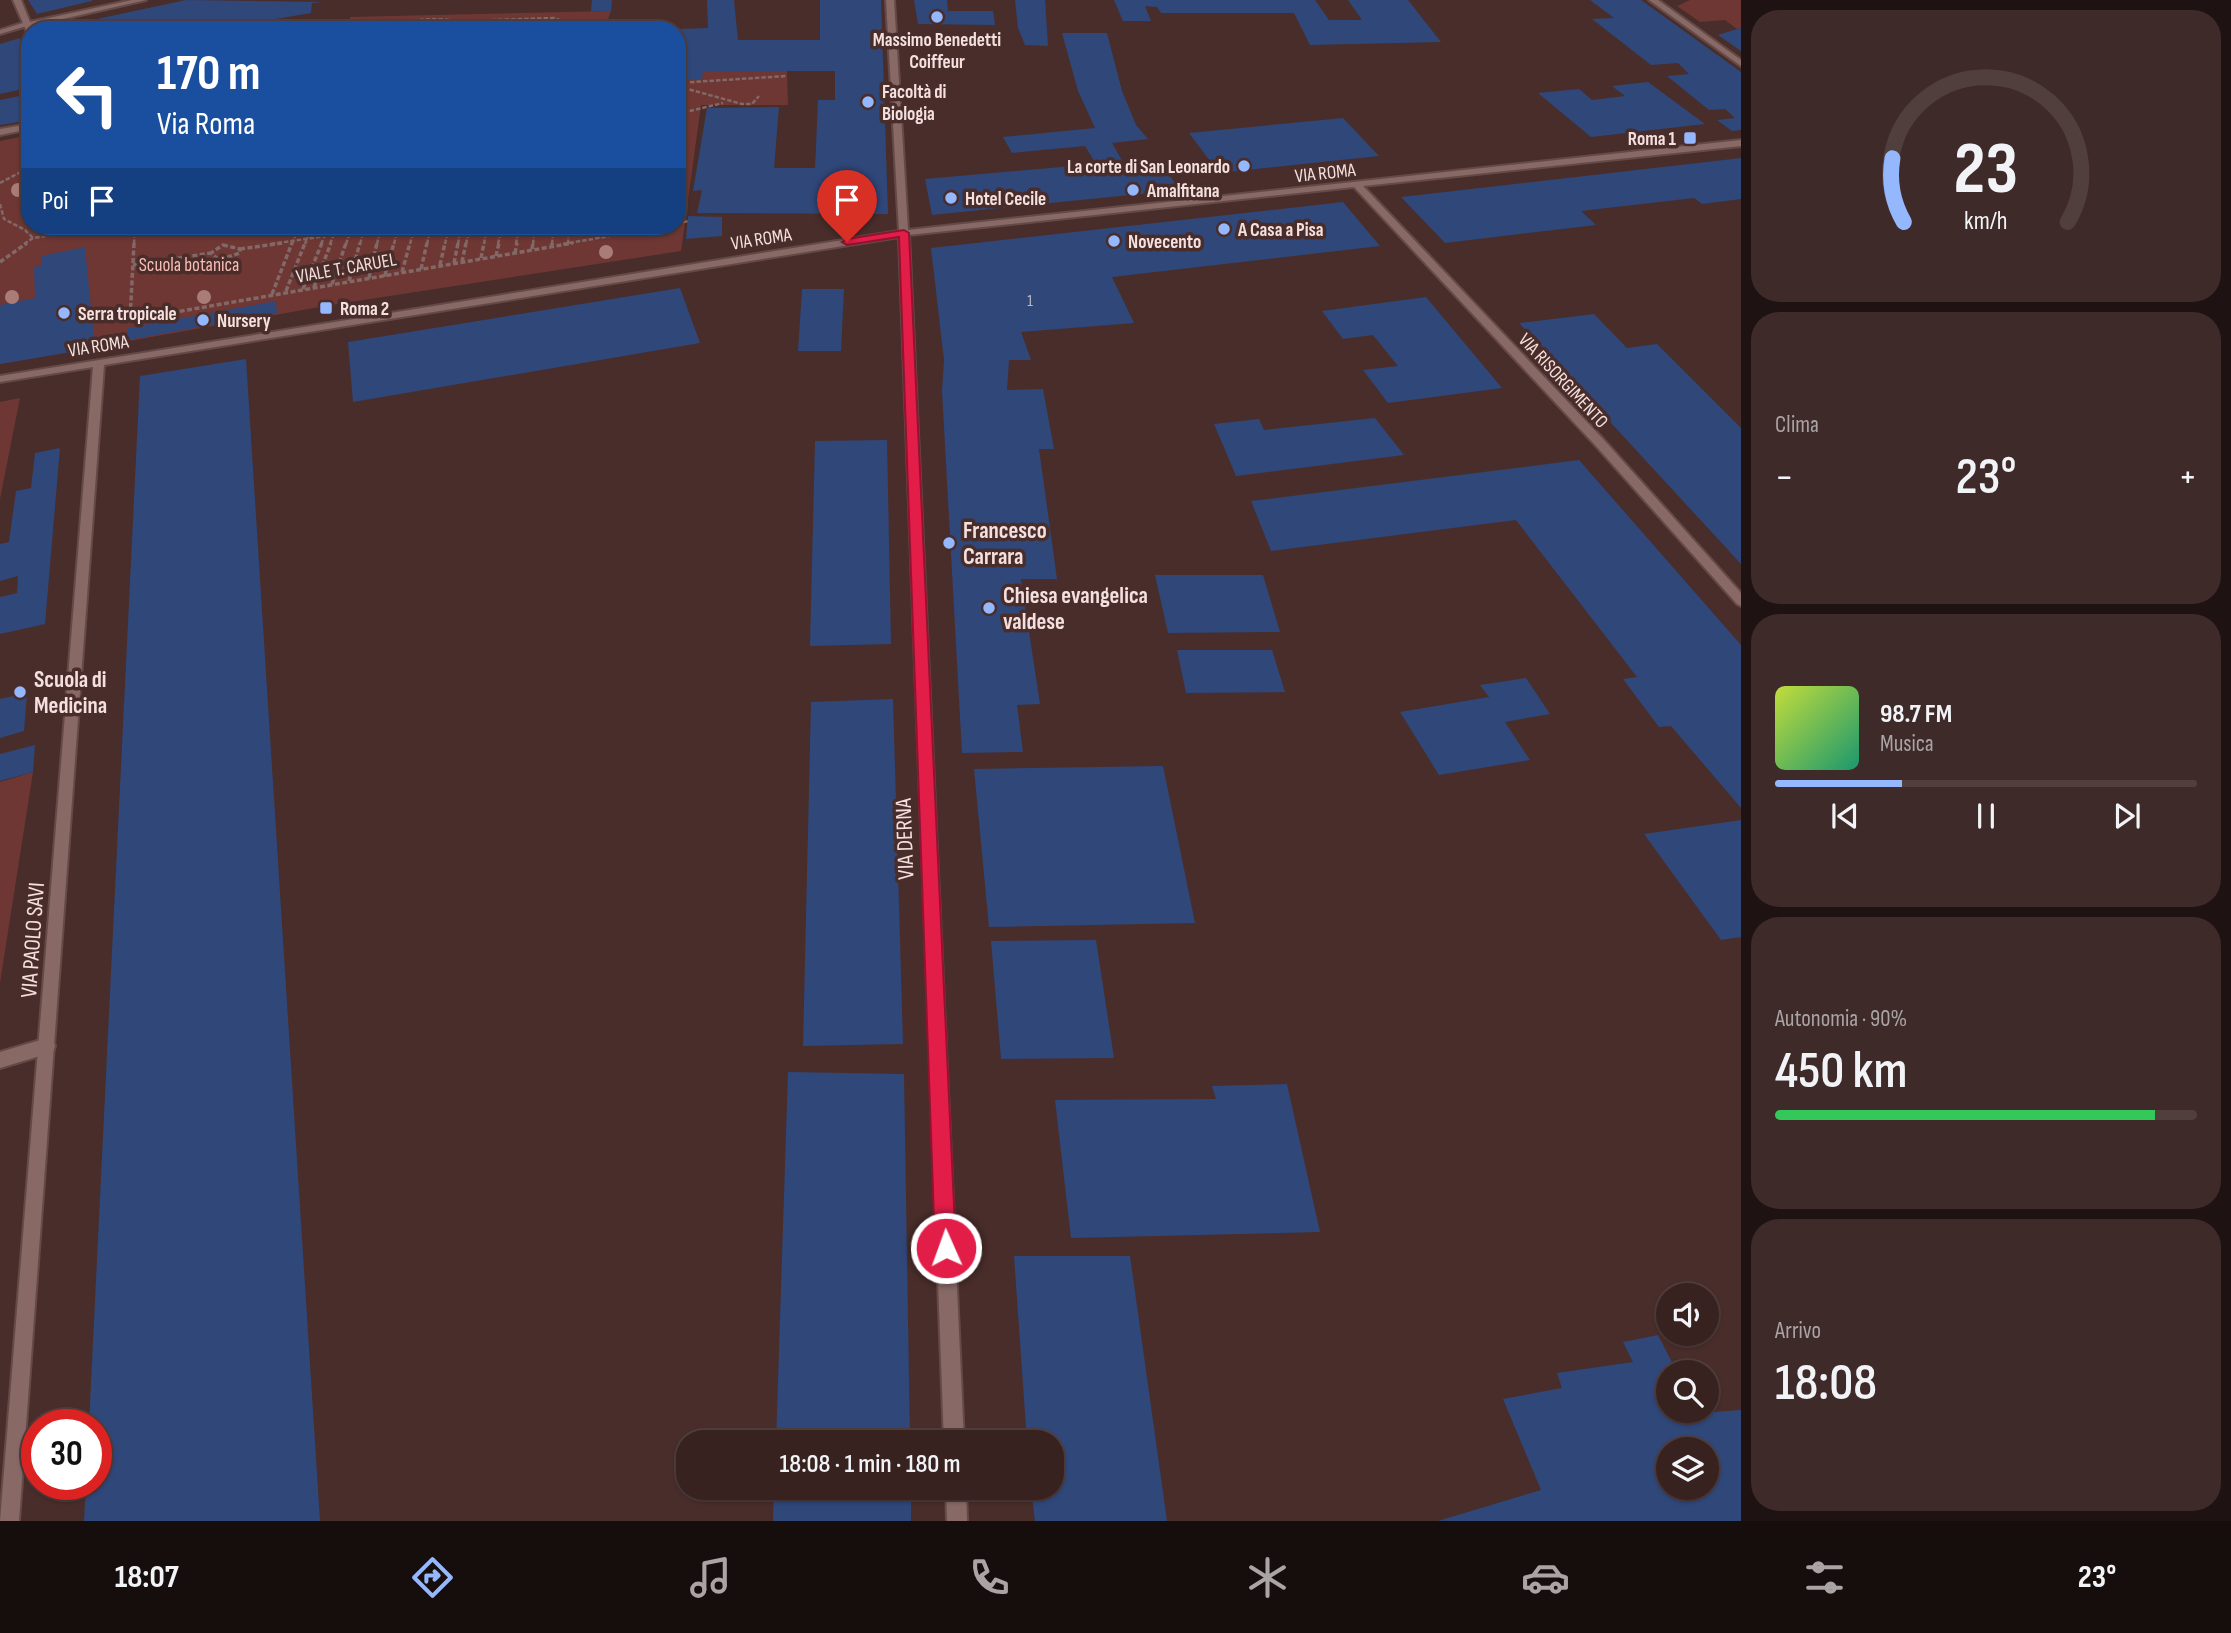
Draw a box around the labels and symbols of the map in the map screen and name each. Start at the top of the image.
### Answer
marker: Massimo Benedetti Coiffeur [929,9,945,25]
place label: Massimo Benedetti Coiffeur [873,29,1001,74]
place label: Facoltà di Biologia [882,81,946,126]
marker: Facoltà di Biologia [860,94,876,110]
place label: Roma 1 [1628,128,1677,151]
marker: Roma 1 [1682,130,1698,146]
place label: La corte di San Leonardo [1067,156,1230,179]
marker: La corte di San Leonardo [1236,158,1252,174]
street label: VIA ROMA [1294,159,1358,188]
pin [817,170,877,242]
place label: Amalfitana [1146,180,1220,203]
marker: Amalfitana [1125,182,1141,198]
place label: Hotel Cecile [965,188,1046,211]
marker: Hotel Cecile [943,190,959,206]
place label: A Casa a Pisa [1237,219,1324,242]
marker: A Casa a Pisa [1216,221,1232,237]
street label: VIA ROMA [729,223,794,256]
place label: Novecento [1128,231,1201,254]
marker: Novecento [1106,233,1122,249]
street label: VIALE T. CARUEL [294,248,398,289]
park label: Scuola botanica [139,254,239,277]
house number: 1 [1027,292,1033,311]
place label: Roma 2 [340,298,389,321]
marker: Roma 2 [318,300,334,316]
place label: Serra tropicale [78,303,177,326]
marker: Serra tropicale [56,305,72,321]
place label: Nursery [217,310,271,333]
marker: Nursery [195,312,211,328]
street label: VIA RISORGIMENTO [1513,329,1613,433]
street label: VIA ROMA [66,330,131,363]
place label: Francesco Carrara [963,517,1047,571]
marker: Francesco Carrara [941,535,957,551]
place label: Chiesa evangelica valdese [1003,582,1148,636]
marker: Chiesa evangelica valdese [981,600,997,616]
place label: Scuola di Medicina [34,666,107,720]
marker: Scuola di Medicina [12,684,28,700]
street label: VIA DERNA [890,798,920,880]
street label: VIA PAOLO SAVI [15,881,51,999]
position arrow [909,1211,983,1285]
speed limit sign: 30 [21,1409,112,1500]

